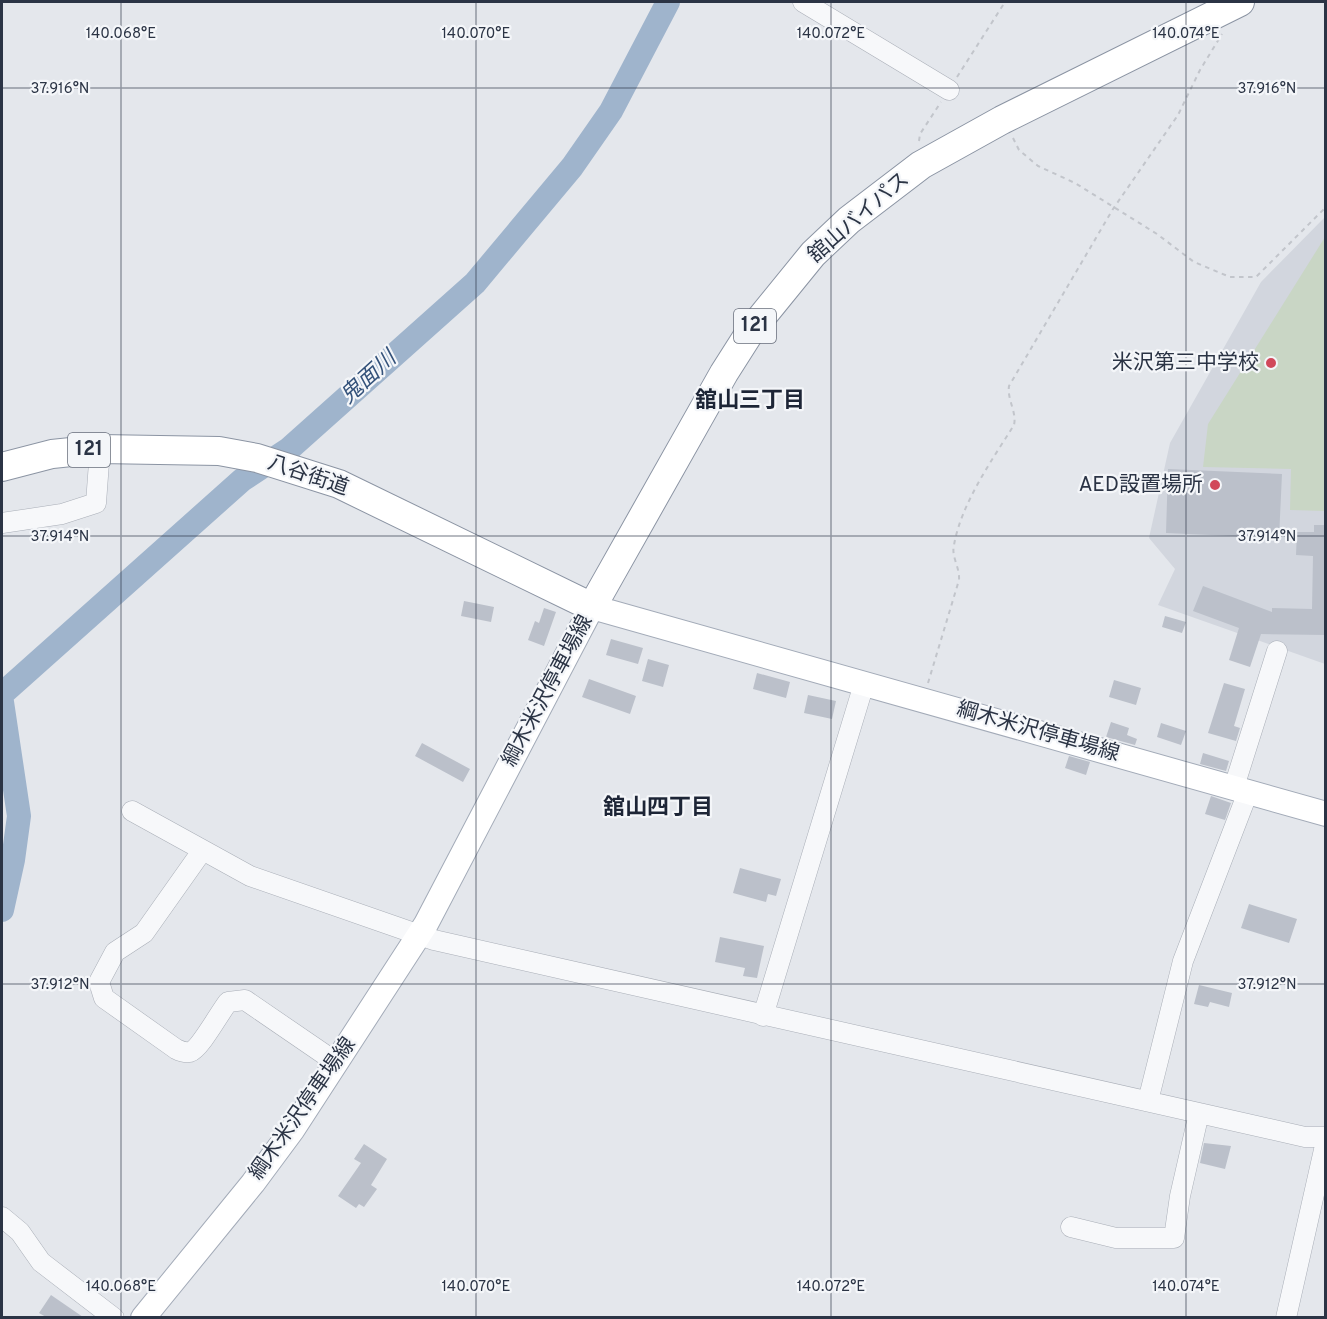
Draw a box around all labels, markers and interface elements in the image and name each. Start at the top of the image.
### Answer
text: 140.068°E [86,25,156,44]
text: 140.070°E [442,25,510,44]
text: 140.072°E [797,25,865,44]
text: 140.074°E [1152,25,1220,44]
text: 37.916°N [31,80,89,99]
text: 37.916°N [1238,80,1296,99]
street label: 舘山バイパス [803,167,915,269]
road number: 121 [734,309,776,343]
water label: 鬼面川 [335,345,404,410]
place label: 米沢第三中学校 [1112,350,1259,377]
marker: 米沢第三中学校 [1264,356,1278,370]
district label: 舘山三丁目 [695,388,805,415]
road number: 121 [68,433,110,467]
street label: 八谷街道 [264,450,352,502]
place label: AED設置場所 [1078,472,1203,499]
marker: AED設置場所 [1208,478,1222,492]
text: 37.914°N [31,528,89,547]
text: 37.914°N [1238,528,1296,547]
street label: 綱木米沢停車場線 [497,610,599,772]
street label: 綱木米沢停車場線 [954,696,1122,768]
district label: 舘山四丁目 [603,795,713,822]
text: 37.912°N [30,976,90,995]
text: 37.912°N [1237,976,1297,995]
street label: 綱木米沢停車場線 [244,1032,362,1186]
text: 140.068°E [86,1278,156,1297]
text: 140.070°E [442,1278,510,1297]
text: 140.072°E [797,1278,865,1297]
text: 140.074°E [1152,1278,1220,1297]

